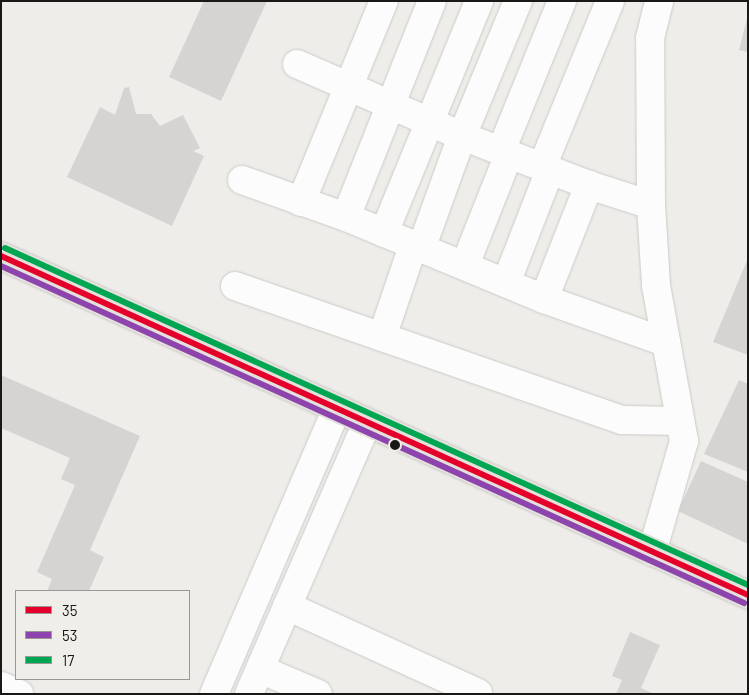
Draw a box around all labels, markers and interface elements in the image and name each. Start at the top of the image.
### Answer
unlabelled marker [390,440,400,450]
legend [15,590,190,680]
text: 35 [62,601,77,619]
text: 53 [62,626,77,644]
text: 17 [62,651,74,669]

